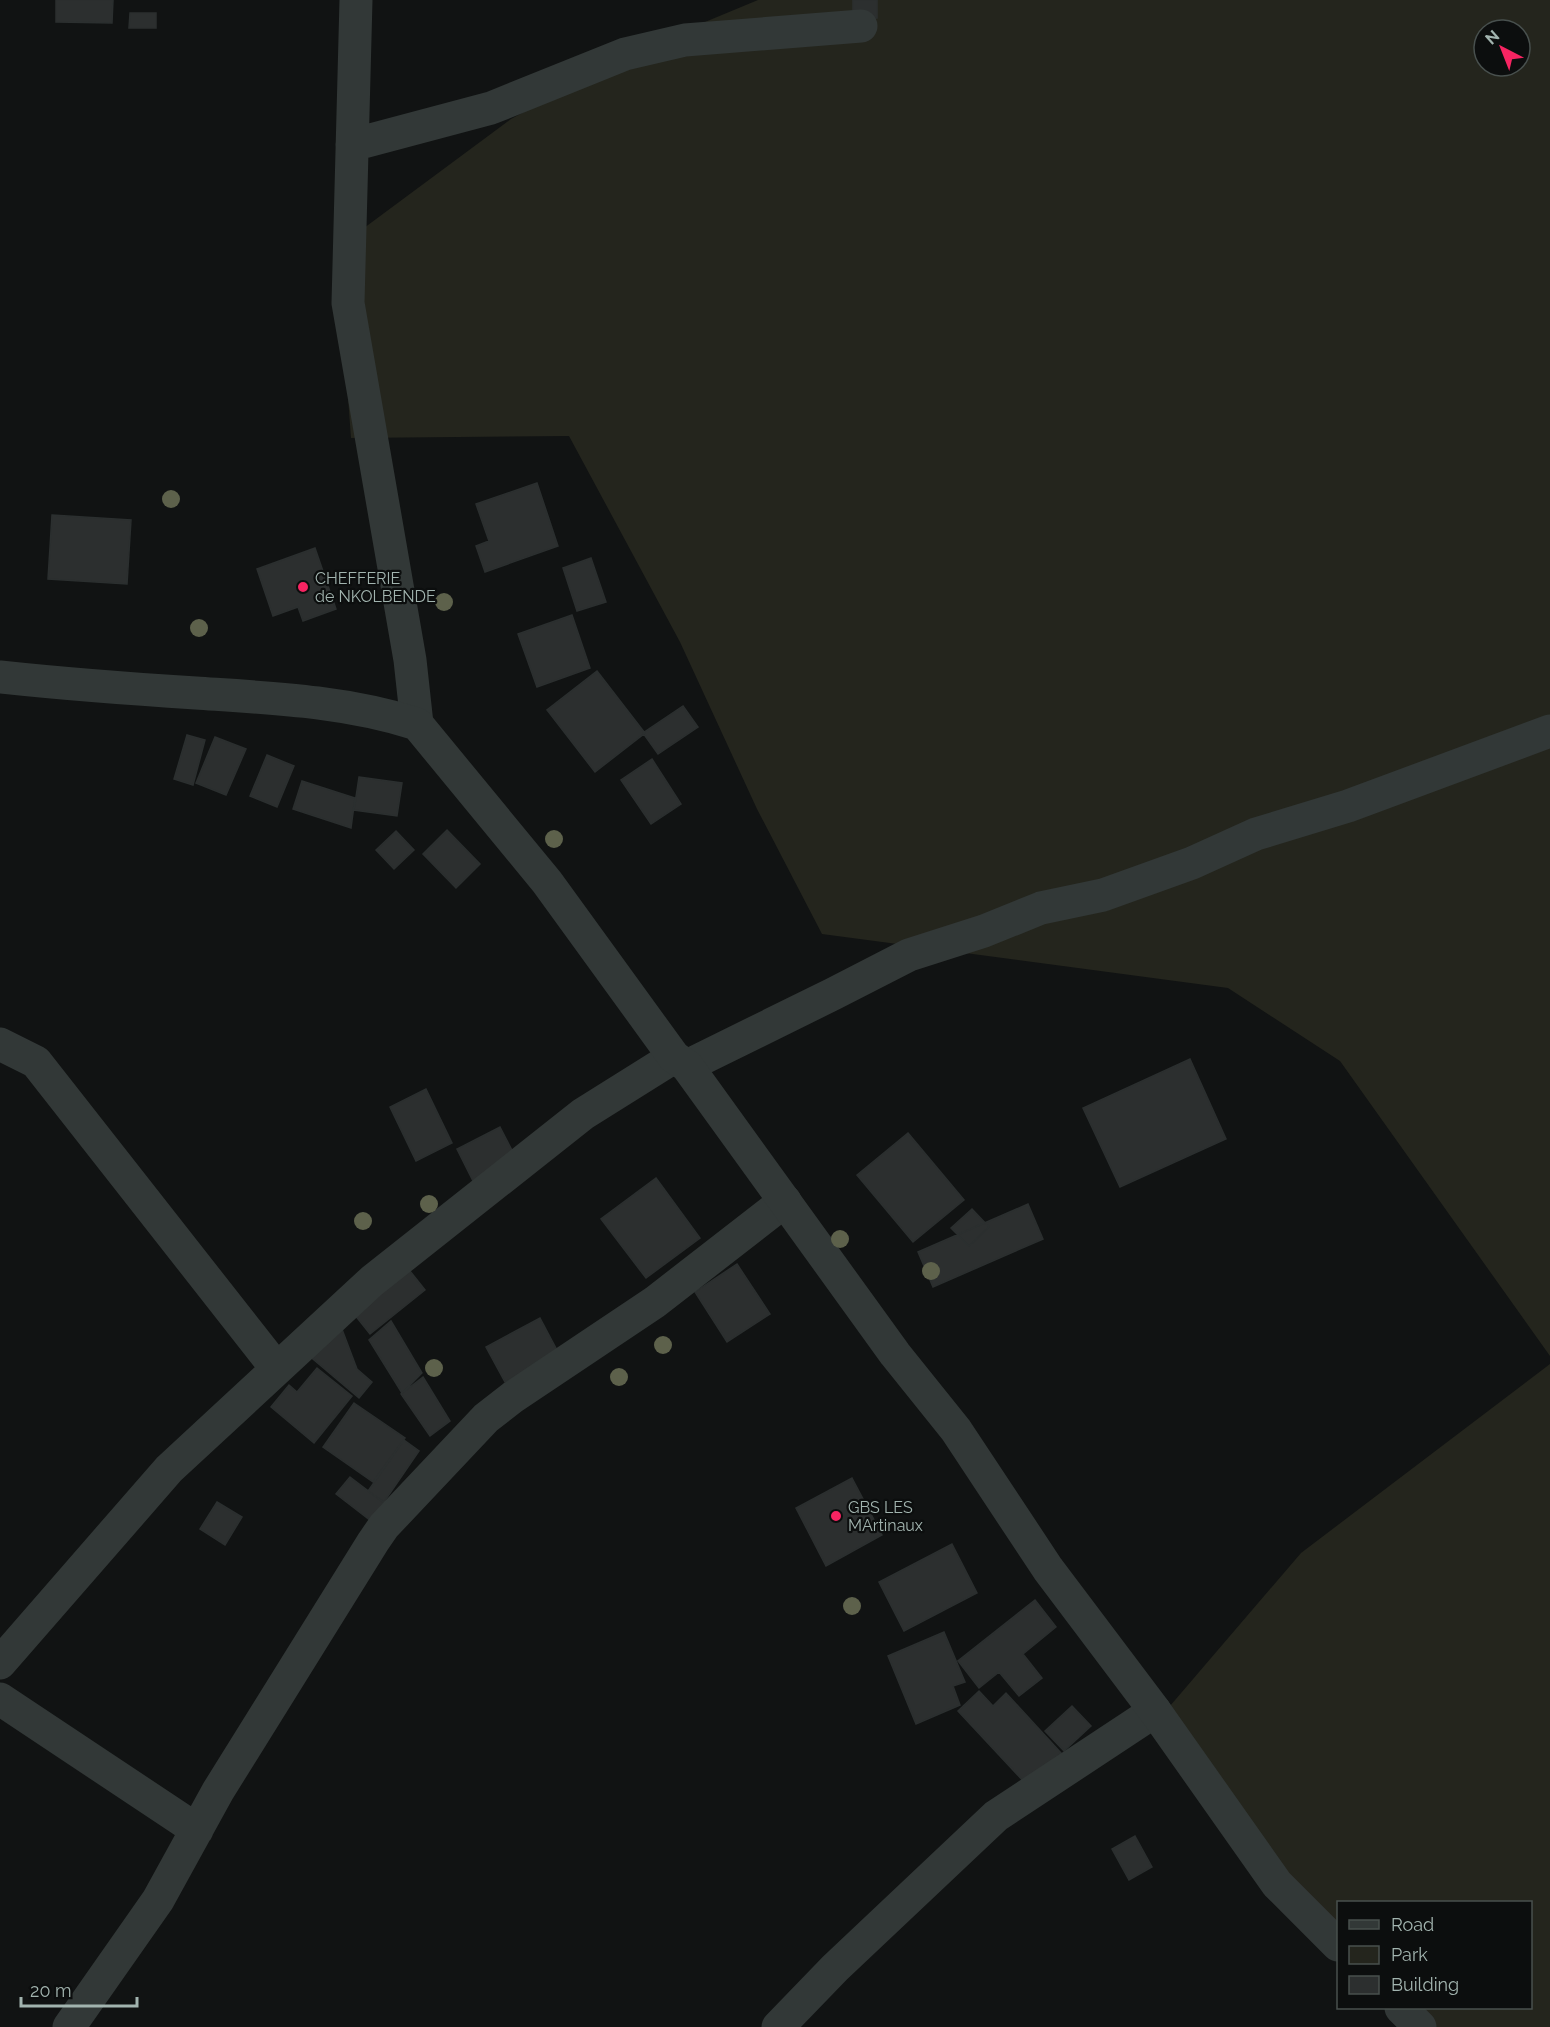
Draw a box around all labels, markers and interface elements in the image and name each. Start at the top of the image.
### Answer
north arrow [1472,18,1532,78]
text: N [1481,26,1503,48]
place label: CHEFFERIE de NKOLBENDE [315,569,436,606]
marker: CHEFFERIE de NKOLBENDE [296,580,310,594]
place label: GBS LES MArtinaux [848,1498,923,1535]
marker: GBS LES MArtinaux [829,1509,843,1523]
legend [1337,1901,1532,2009]
text: Road [1391,1914,1434,1935]
text: Park [1391,1944,1428,1965]
scale bar [21,1970,136,2008]
text: Building [1391,1974,1459,1995]
text: 20 m [30,1980,72,2001]

